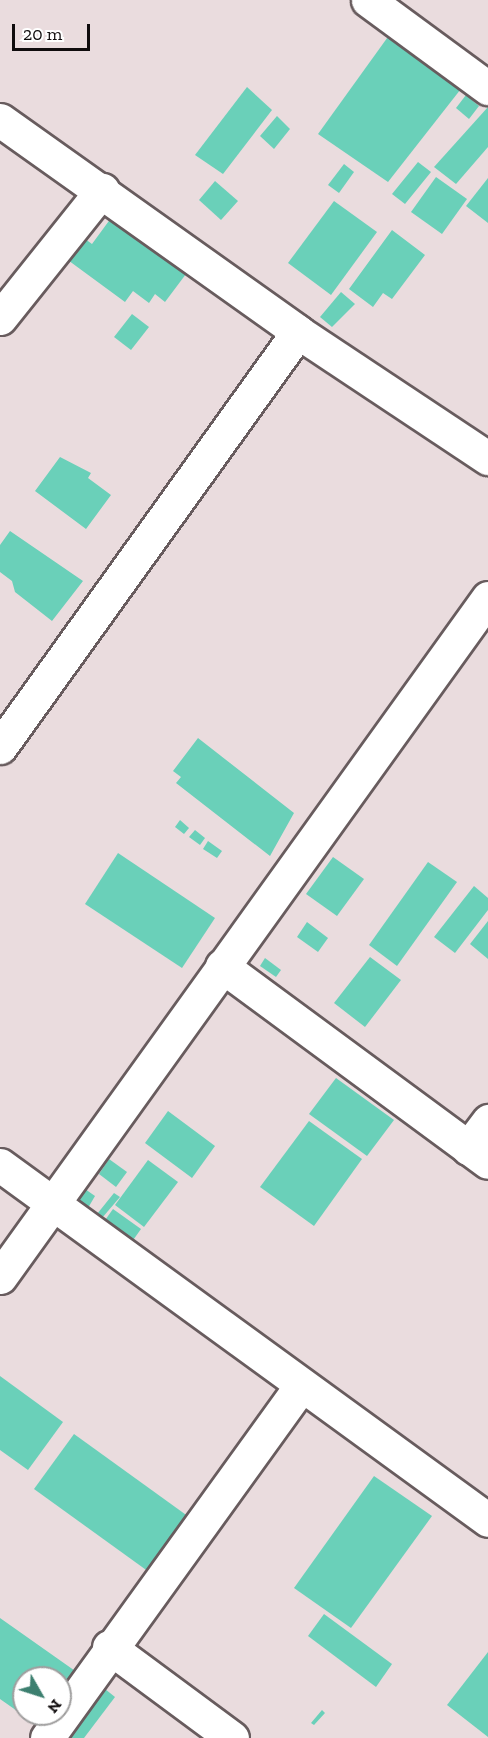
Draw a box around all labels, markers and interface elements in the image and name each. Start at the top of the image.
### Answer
scale bar [15,12,93,50]
text: 20 m [23,23,62,45]
north arrow [12,1666,72,1726]
text: N [44,1696,66,1717]

